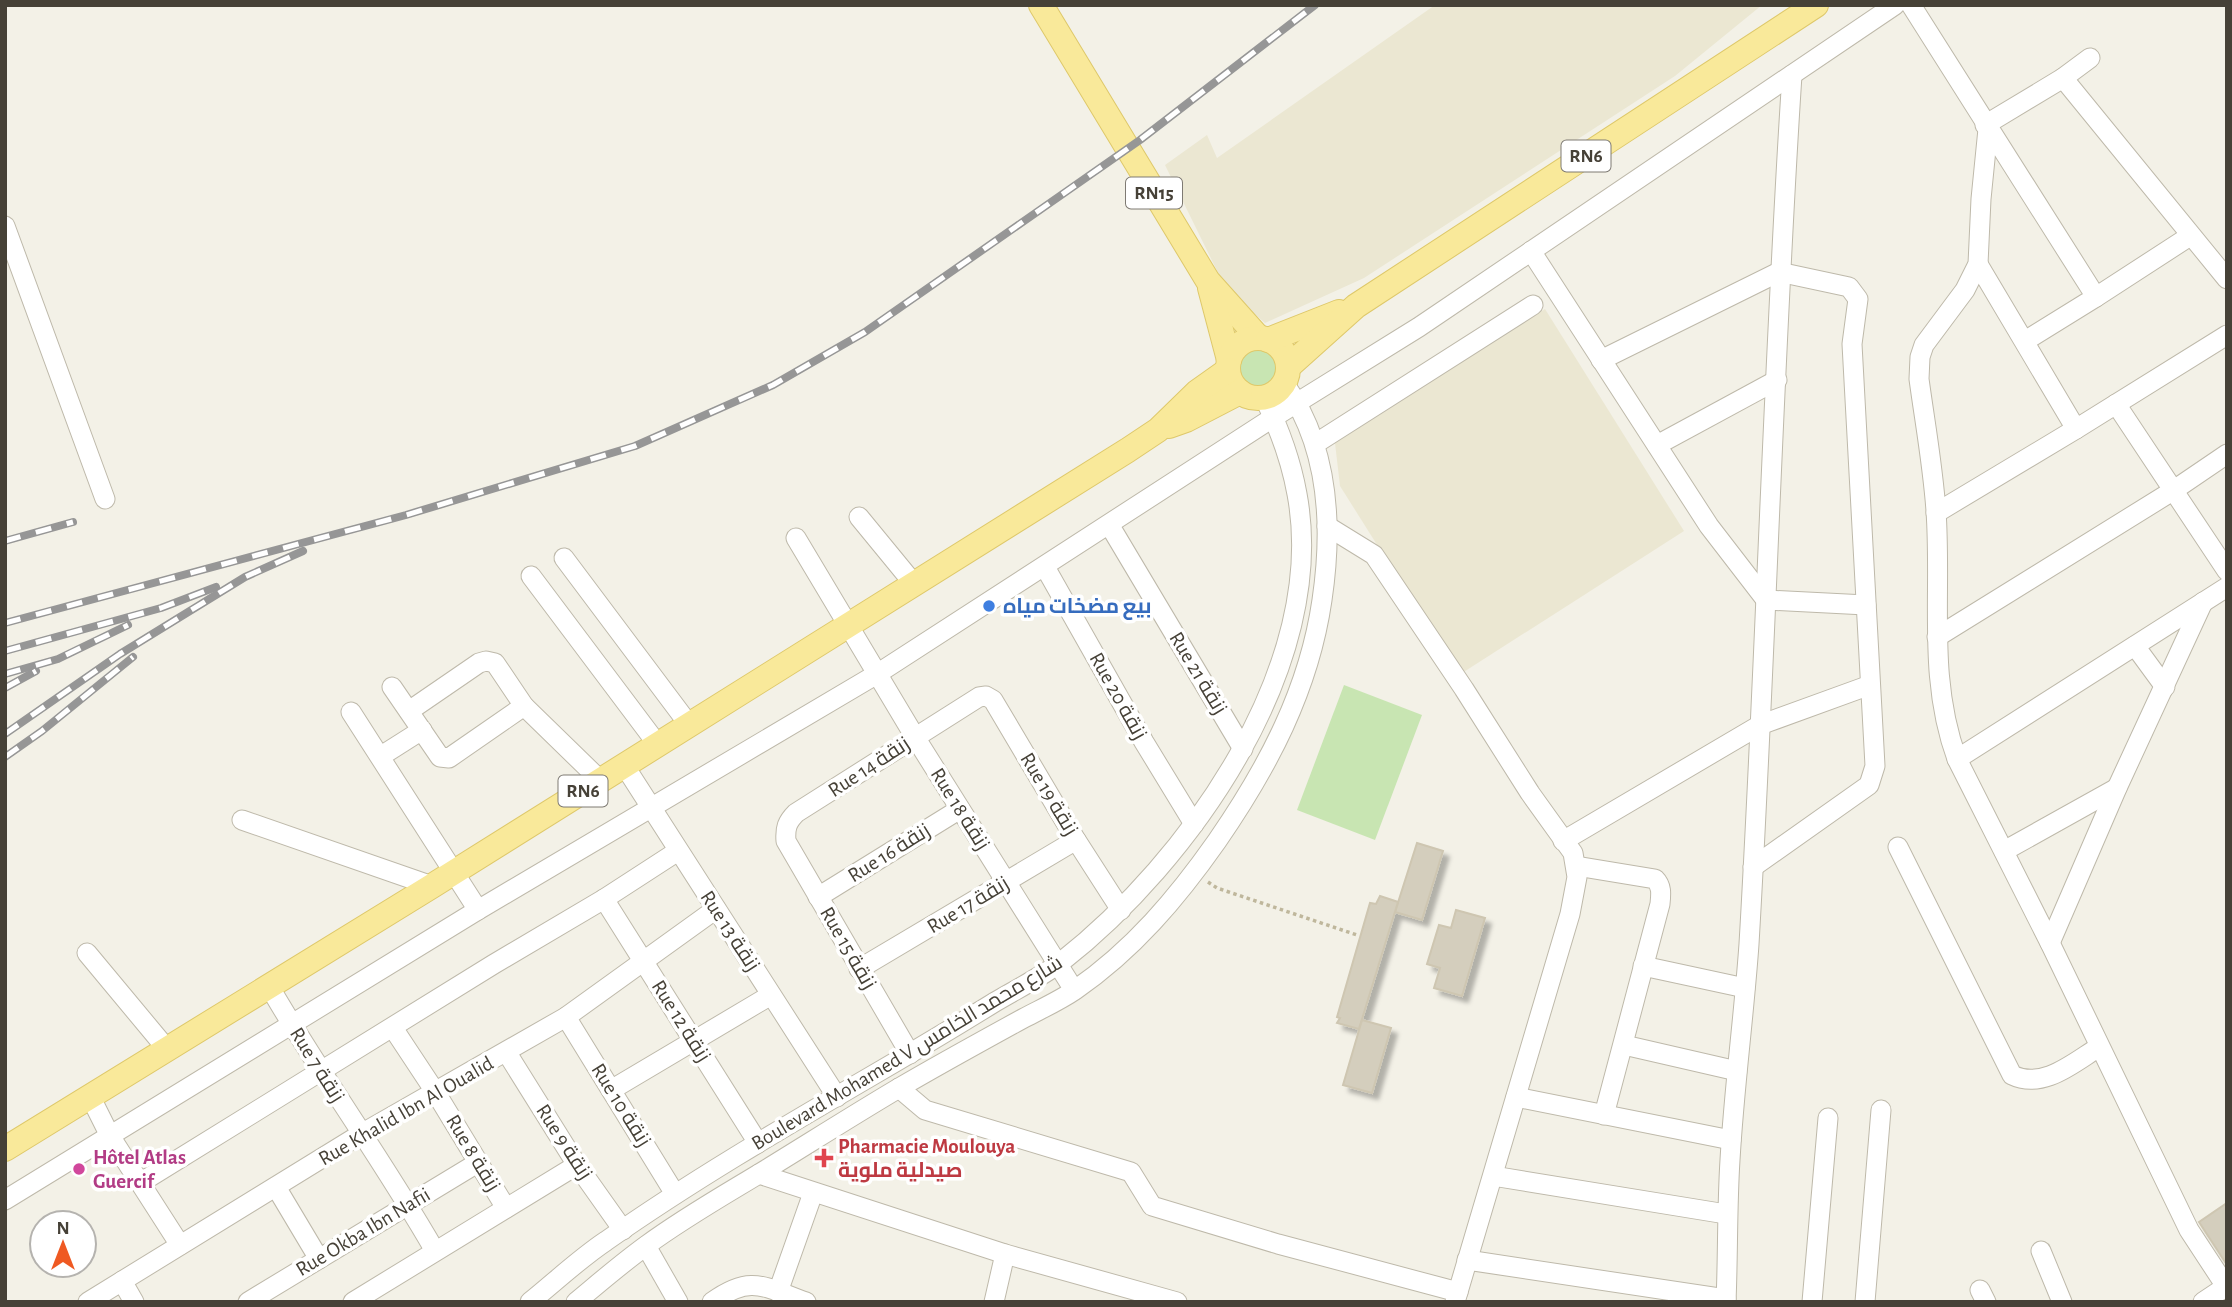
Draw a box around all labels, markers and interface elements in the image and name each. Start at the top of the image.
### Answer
road number: RN6 [1562,140,1610,172]
road number: RN15 [1126,178,1182,209]
place label: بيع مضخات مياه [1003,596,1152,620]
marker: بيع مضخات مياه [981,598,997,614]
street label: Rue 21 زنقة [1164,628,1231,718]
street label: Rue 20 زنقة [1085,649,1150,744]
street label: Rue 14 زنقة [824,733,914,802]
street label: Rue 19 زنقة [1015,749,1082,839]
street label: Rue 18 زنقة [926,764,993,854]
road number: RN6 [558,776,608,806]
street label: Rue 16 زنقة [844,820,934,887]
street label: Rue 17 زنقة [923,873,1013,938]
street label: Rue 13 زنقة [696,887,764,975]
street label: Rue 15 زنقة [815,903,880,993]
street label: Boulevard Mohamed V شارع محمد الخامس [748,952,1067,1157]
street label: Rue 12 زنقة [647,976,714,1066]
street label: Rue 7 زنقة [285,1024,348,1107]
street label: Rue Khalid Ibn Al Oualid [315,1052,497,1170]
street label: Rue 10 زنقة [586,1060,655,1151]
street label: Rue 9 زنقة [531,1101,596,1184]
street label: Rue 8 زنقة [441,1111,504,1195]
place label: Pharmacie Moulouya صيدلية ملوية [838,1136,1015,1183]
place label: Hôtel Atlas Guercif [93,1147,186,1192]
marker: Pharmacie Moulouya صيدلية ملوية [816,1150,832,1166]
marker: Hôtel Atlas Guercif [71,1161,87,1177]
street label: Rue Okba Ibn Nafii [292,1184,434,1280]
north arrow [28,1209,98,1279]
text: N [56,1219,70,1238]

